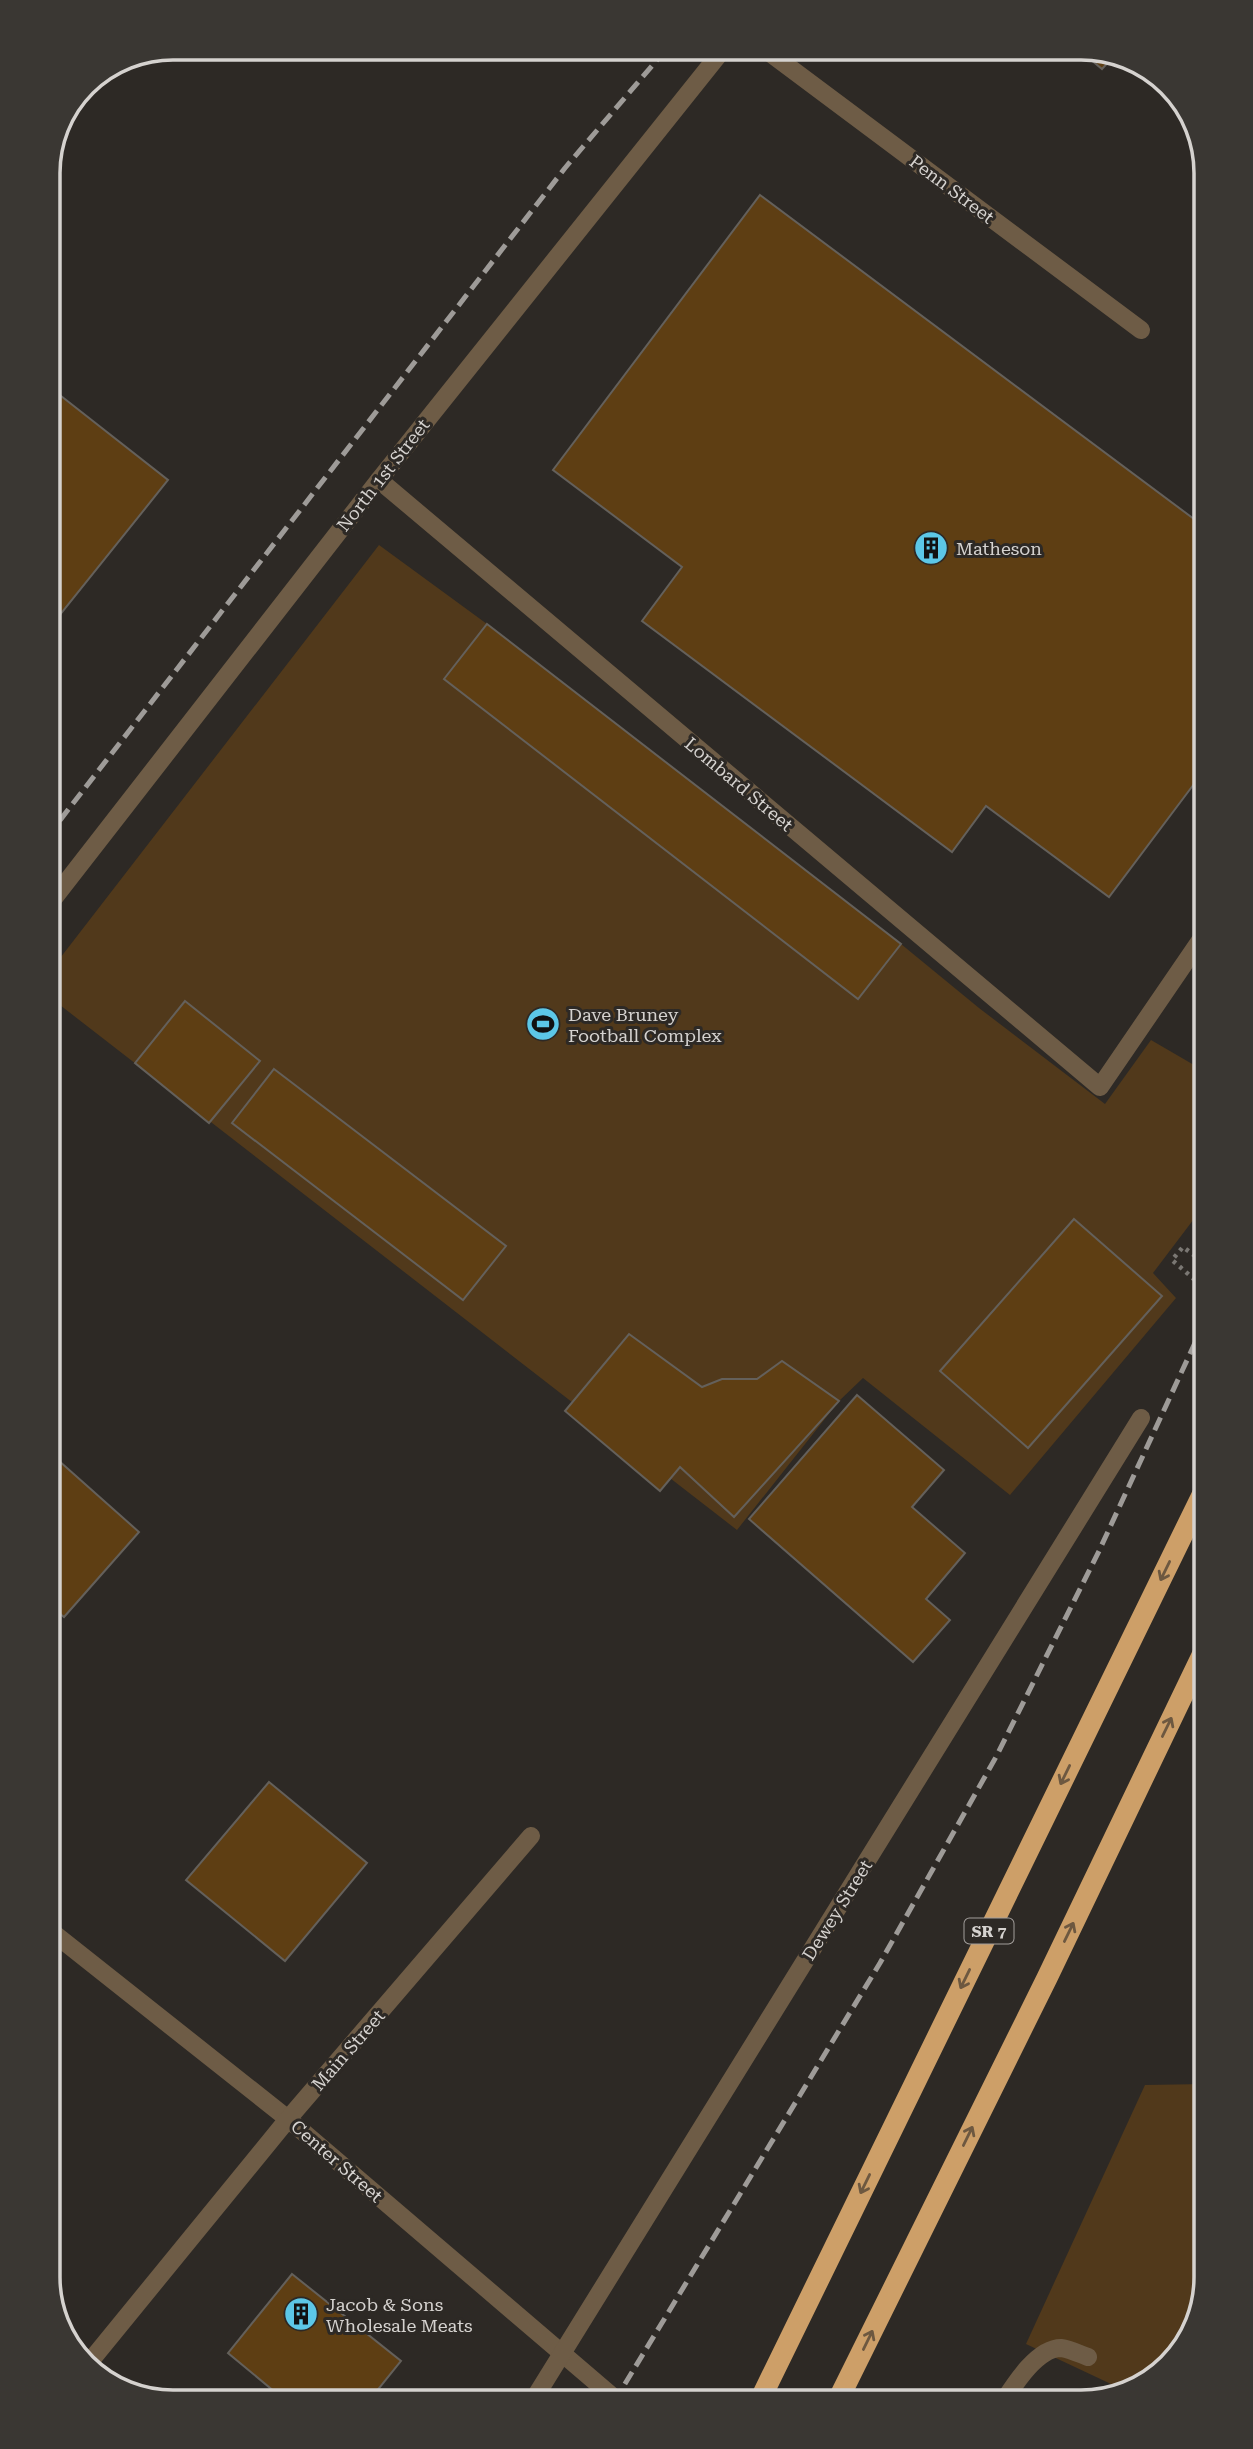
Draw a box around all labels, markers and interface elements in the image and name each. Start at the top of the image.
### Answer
street label: Penn Street [906,150,999,228]
street label: North 1st Street [332,414,434,536]
building icon: Matheson [912,529,950,567]
place label: Matheson [956,538,1042,559]
street label: Lombard Street [681,733,797,835]
place label: Dave Bruney Football Complex [568,1004,722,1046]
sports icon: Dave Bruney Football Complex [524,1005,562,1043]
one-way arrow [1158,1560,1171,1581]
one-way arrow [1161,1717,1174,1738]
one-way arrow [1058,1764,1072,1785]
street label: Dewey Street [798,1856,876,1964]
road number: SR 7 [964,1918,1014,1943]
one-way arrow [1062,1922,1076,1943]
one-way arrow [958,1968,972,1989]
street label: Main Street [307,2005,389,2095]
street label: Center Street [287,2116,387,2207]
one-way arrow [962,2126,976,2147]
one-way arrow [858,2173,872,2194]
place label: Jacob & Sons Wholesale Meats [326,2294,472,2336]
building icon: Jacob & Sons Wholesale Meats [282,2295,320,2333]
one-way arrow [861,2330,875,2351]

